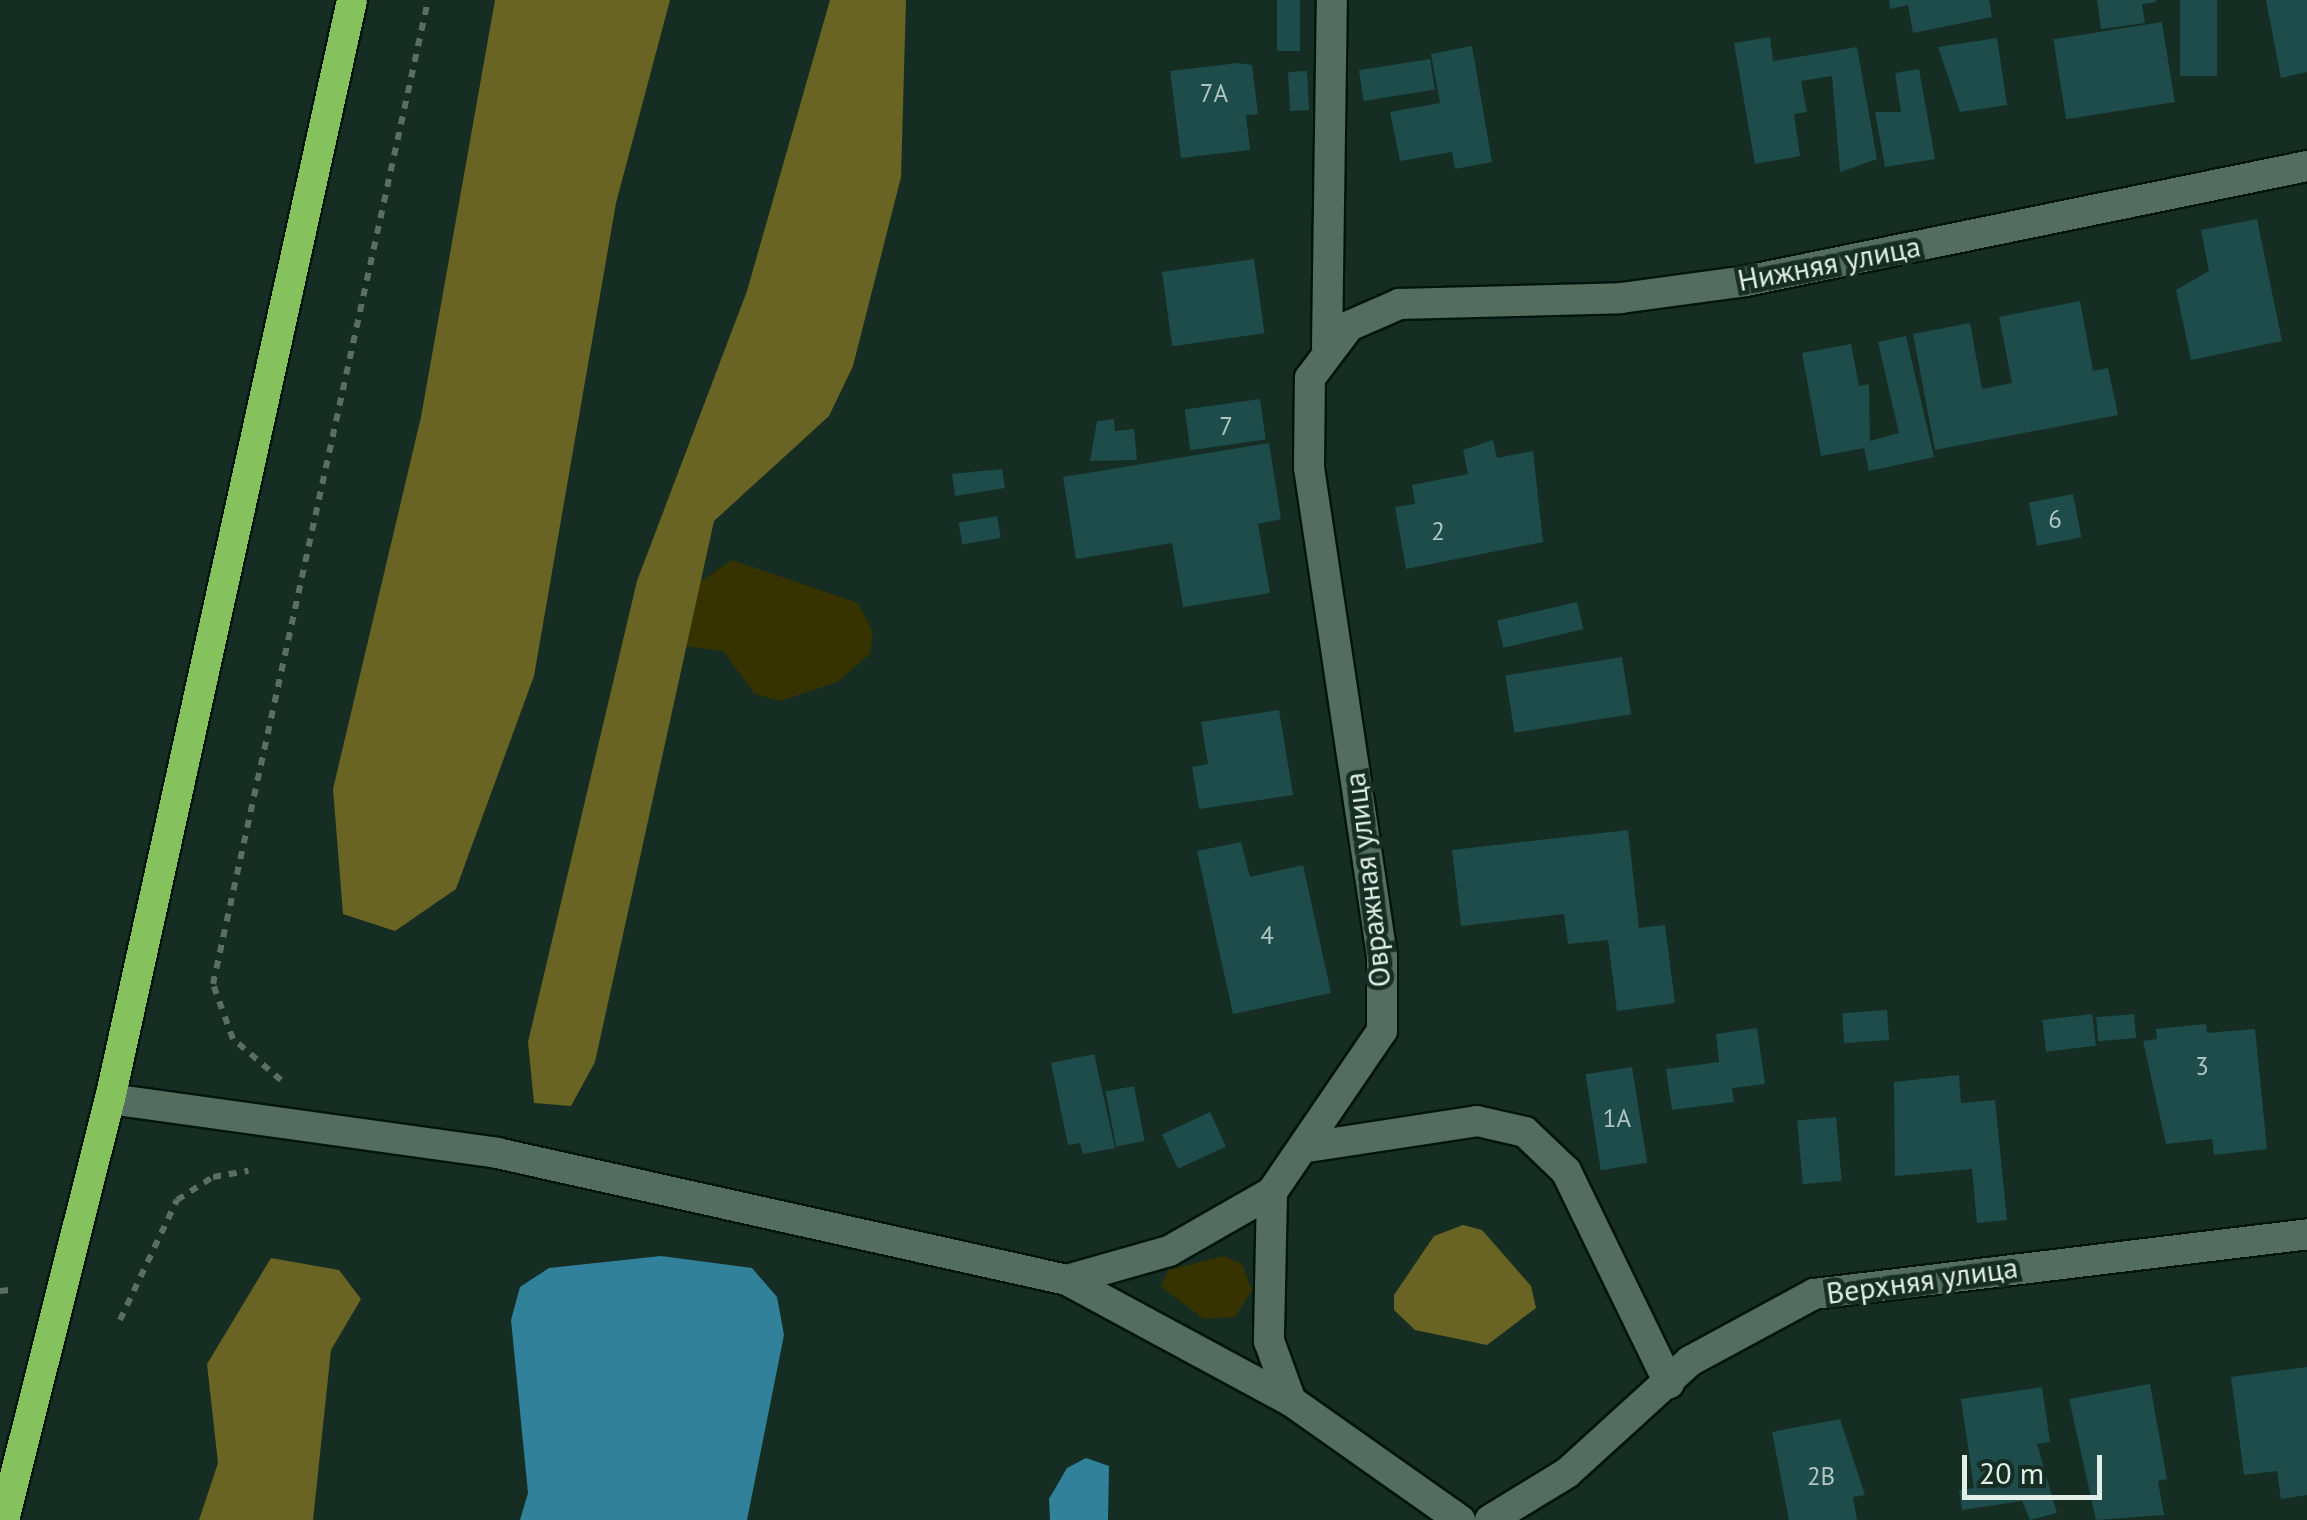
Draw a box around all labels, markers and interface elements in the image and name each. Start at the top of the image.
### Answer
house number: 7А [1200,78,1228,108]
street label: Нижняя улица [1735,228,1923,298]
house number: 7 [1219,411,1233,441]
house number: 6 [2048,504,2062,534]
house number: 2 [1431,516,1445,546]
street label: Овражная улица [1336,771,1398,989]
house number: 4 [1260,920,1274,950]
house number: 3 [2195,1051,2209,1081]
house number: 1А [1603,1103,1631,1133]
street label: Верхняя улица [1824,1249,2020,1311]
scale bar [1967,1435,2107,1497]
text: 20 m [1979,1453,2044,1492]
house number: 2В [1807,1461,1835,1491]

